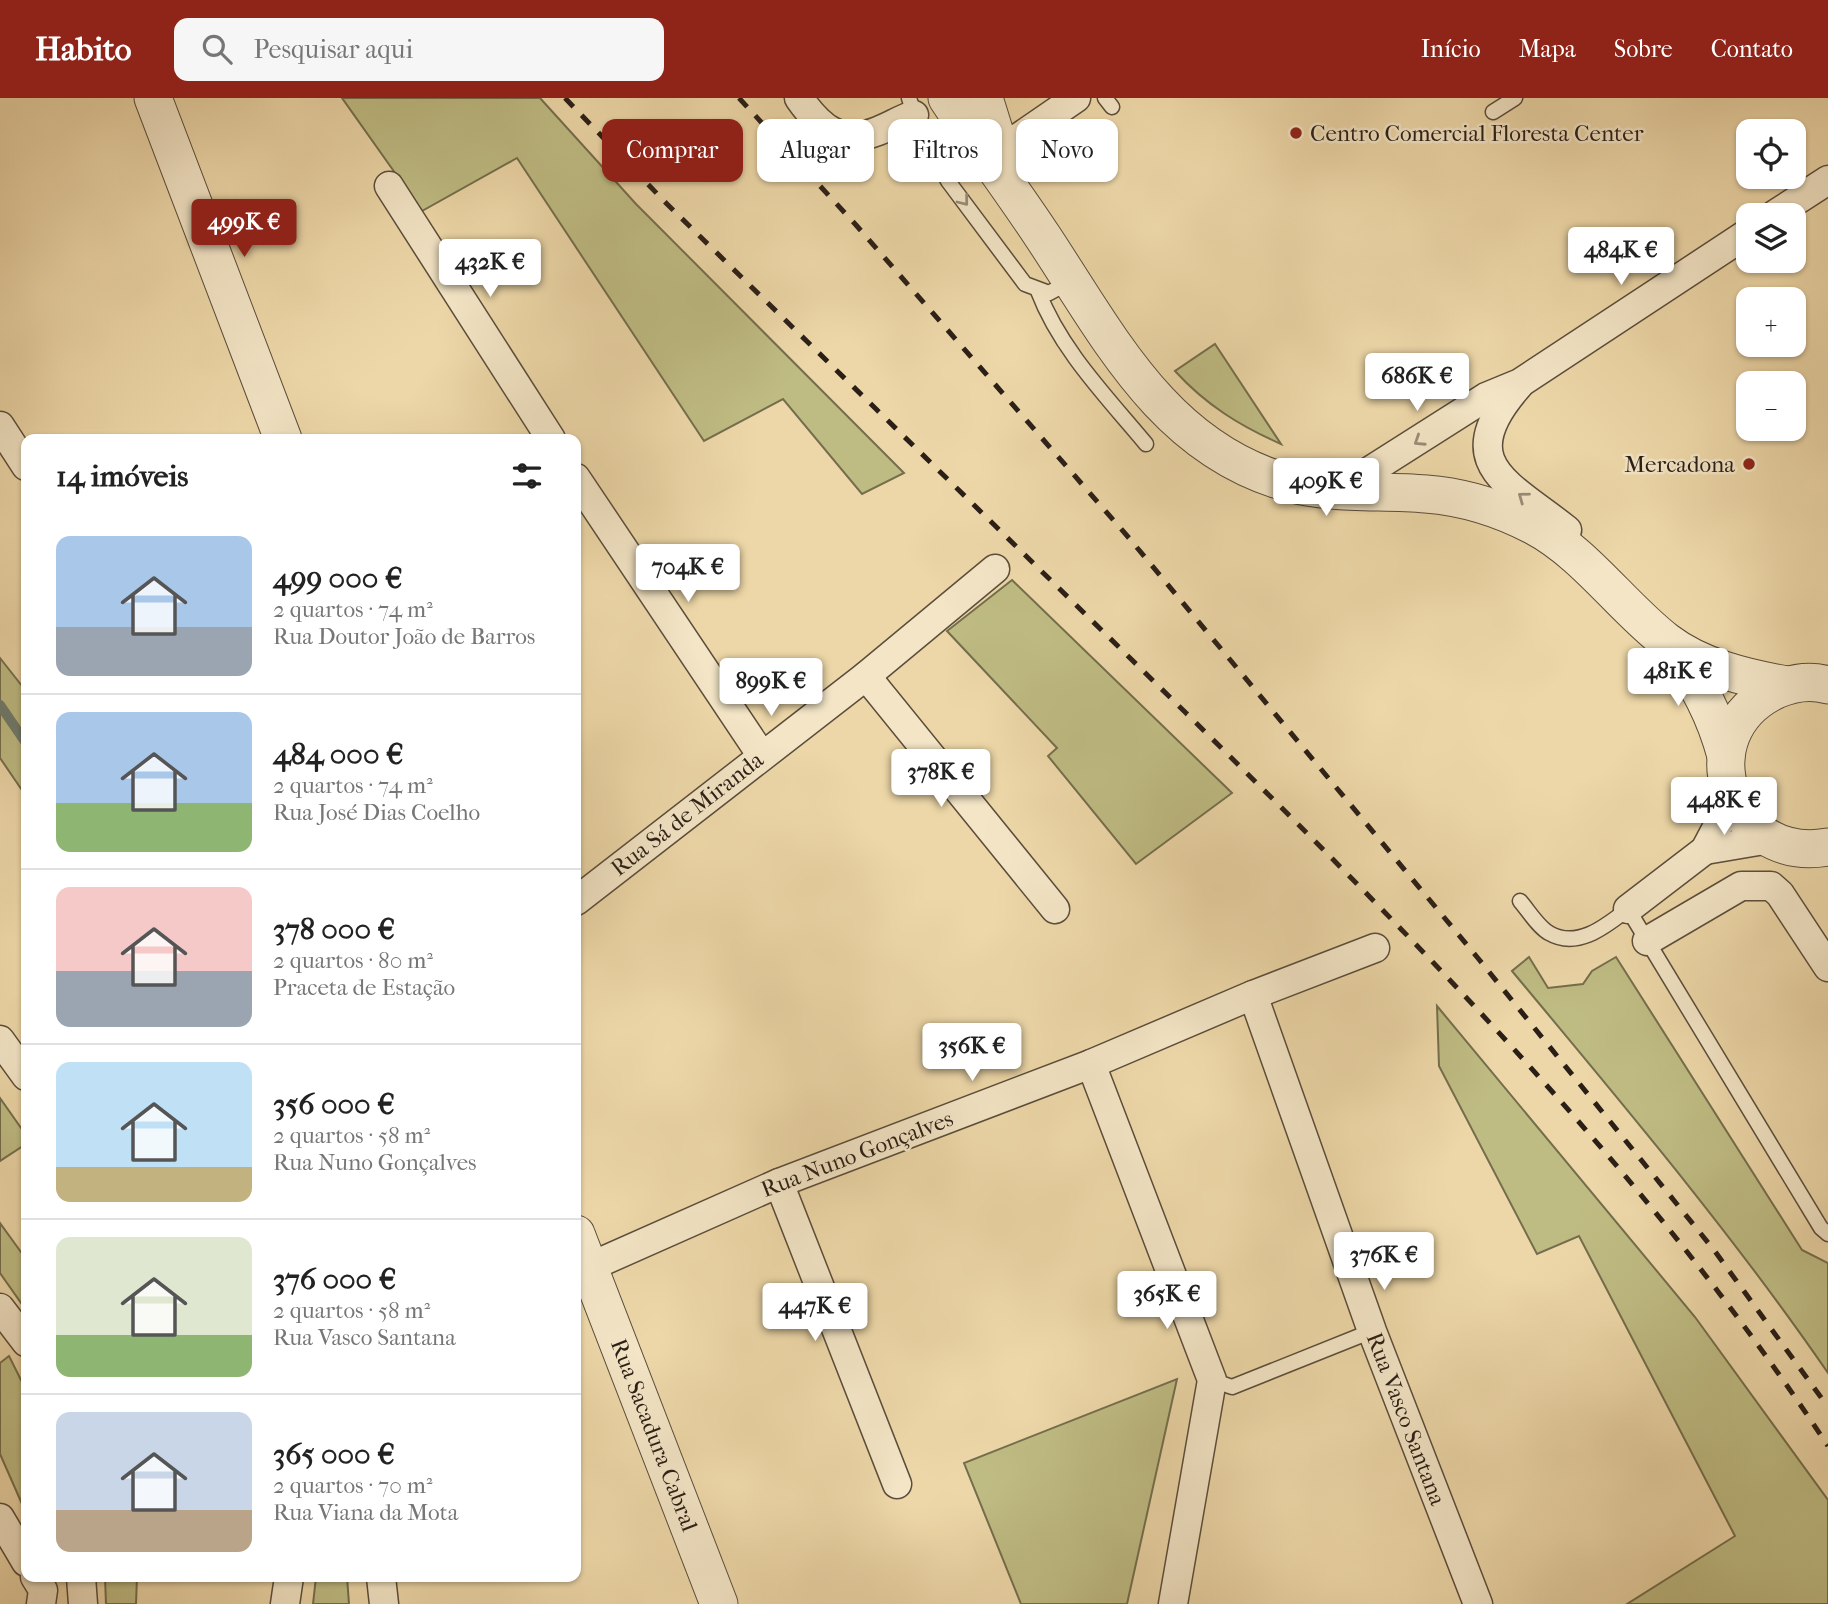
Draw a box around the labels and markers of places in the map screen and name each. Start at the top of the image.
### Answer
place label: Centro Comercial Floresta Center [1310,120,1644,147]
marker: Centro Comercial Floresta Center [1288,125,1304,141]
pin: 499K € [187,200,301,259]
pin: 484K € [1564,228,1678,287]
pin: 432K € [433,240,547,299]
pin: 686K € [1360,354,1474,413]
place label: Mercadona [1624,451,1735,478]
marker: Mercadona [1741,456,1757,472]
pin: 409K € [1269,458,1383,518]
pin: 704K € [631,545,745,604]
pin: 481K € [1621,648,1735,708]
pin: 899K € [714,658,828,718]
pin: 378K € [884,750,998,809]
pin: 448K € [1667,778,1781,837]
pin: 356K € [915,1024,1029,1083]
pin: 376K € [1327,1232,1441,1292]
pin: 365K € [1110,1272,1224,1331]
pin: 447K € [758,1284,872,1343]

